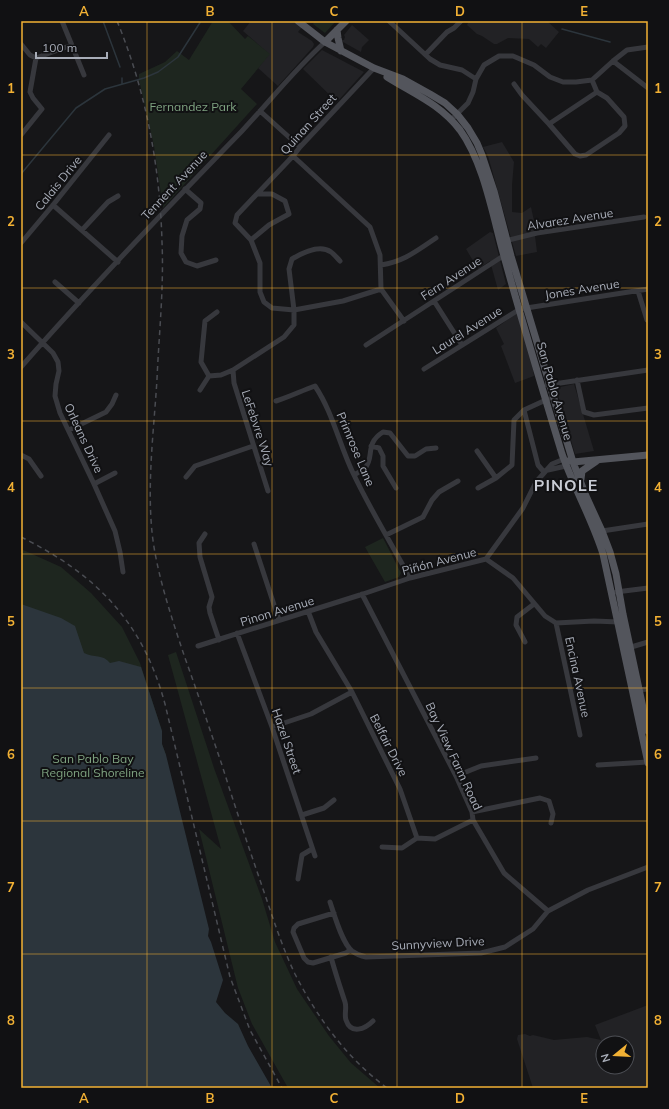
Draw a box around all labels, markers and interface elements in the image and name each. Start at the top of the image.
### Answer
text: A [79,3,89,19]
text: B [206,3,215,19]
text: C [330,3,339,19]
text: D [455,3,465,19]
text: E [580,3,588,19]
scale bar [36,34,107,60]
text: 100 m [42,40,77,55]
text: 1 [7,80,15,96]
text: 1 [654,80,662,96]
street label: Quinan Street [277,91,339,157]
park label: Fernandez Park [150,99,237,114]
street label: Tennent Avenue [138,147,210,223]
street label: Calais Drive [31,153,85,213]
street label: Alvarez Avenue [526,205,614,233]
text: 2 [7,213,15,229]
text: 2 [654,213,662,229]
street label: Fern Avenue [418,253,484,303]
street label: Jones Avenue [544,276,620,302]
street label: Laurel Avenue [429,303,505,357]
street label: San Pablo Avenue [534,340,576,442]
text: 3 [7,346,15,362]
text: 3 [654,346,662,362]
street label: LeFebvre Way [239,388,278,469]
street label: Orleans Drive [61,401,107,475]
street label: Primrose Lane [334,409,378,489]
district label: PINOLE [534,475,598,495]
text: 4 [7,479,15,495]
text: 4 [654,479,662,495]
street label: Piñón Avenue [400,544,478,578]
street label: Pinon Avenue [238,593,316,629]
text: 5 [7,613,15,629]
text: 5 [654,613,662,629]
street label: Encina Avenue [562,635,594,719]
street label: Bay View Farm Road [422,700,486,812]
street label: Hazel Street [269,706,305,776]
street label: Belfair Drive [367,711,411,779]
text: 6 [7,746,15,762]
text: 6 [654,746,662,762]
park label: San Pablo Bay Regional Shoreline [41,751,145,780]
text: 7 [7,879,15,895]
text: 7 [654,879,662,895]
street label: Sunnyview Drive [391,933,485,953]
text: 8 [7,1012,15,1028]
text: 8 [654,1012,662,1028]
north arrow [595,1035,635,1075]
text: N [598,1052,613,1064]
text: A [79,1090,89,1106]
text: B [206,1090,215,1106]
text: C [330,1090,339,1106]
text: D [455,1090,465,1106]
text: E [580,1090,588,1106]

